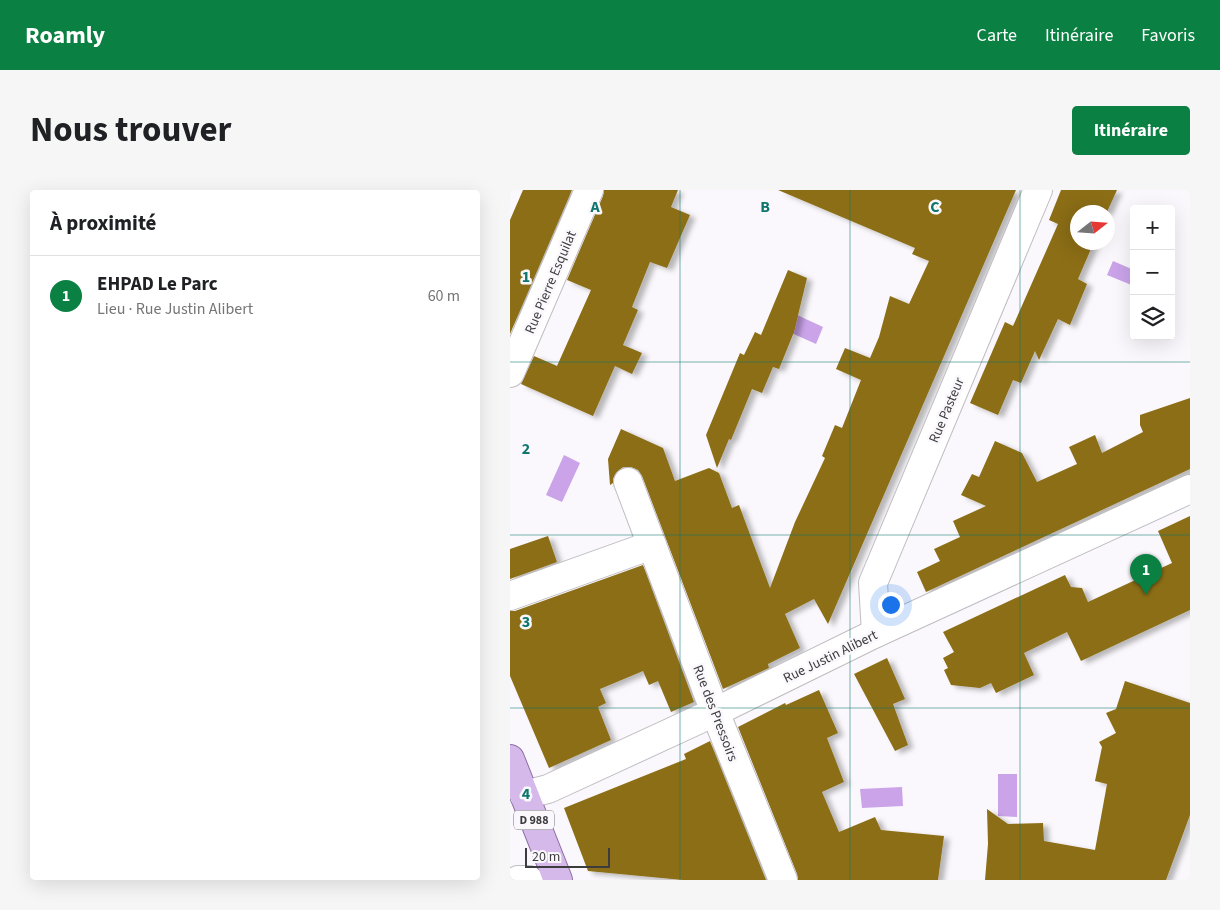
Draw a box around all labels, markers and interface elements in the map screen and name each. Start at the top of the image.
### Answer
text: Roamly [25,18,105,53]
text: Carte [977,23,1017,48]
text: Itinéraire [1045,23,1113,48]
text: Favoris [1141,23,1195,48]
text: Nous trouver [30,105,231,155]
button: Itinéraire [1072,106,1190,155]
text: A [589,196,600,218]
text: B [760,196,770,218]
text: C [930,196,940,218]
north arrow [1070,205,1115,250]
map controls [1130,205,1175,340]
button: + [1130,205,1175,250]
text: À proximité [50,208,156,238]
street label: Rue Pierre Esquilat [520,228,582,337]
button: − [1130,250,1175,295]
text: 1 [522,266,530,288]
text: EHPAD Le Parc [97,271,218,298]
text: 1 [62,285,70,307]
text: 60 m [428,285,460,307]
button: layers [1130,295,1175,340]
text: Lieu · Rue Justin Alibert [97,298,253,320]
street label: Rue Pasteur [924,374,970,446]
text: 2 [522,438,530,460]
pin: 1 [1130,554,1162,595]
your location [878,592,904,618]
text: 3 [522,611,530,633]
street label: Rue Justin Alibert [780,625,881,688]
street label: Rue des Pressoirs [688,662,743,765]
text: 4 [522,783,531,805]
road number: D 988 [514,810,554,830]
scale bar [525,845,610,868]
text: 20 m [532,847,560,867]

